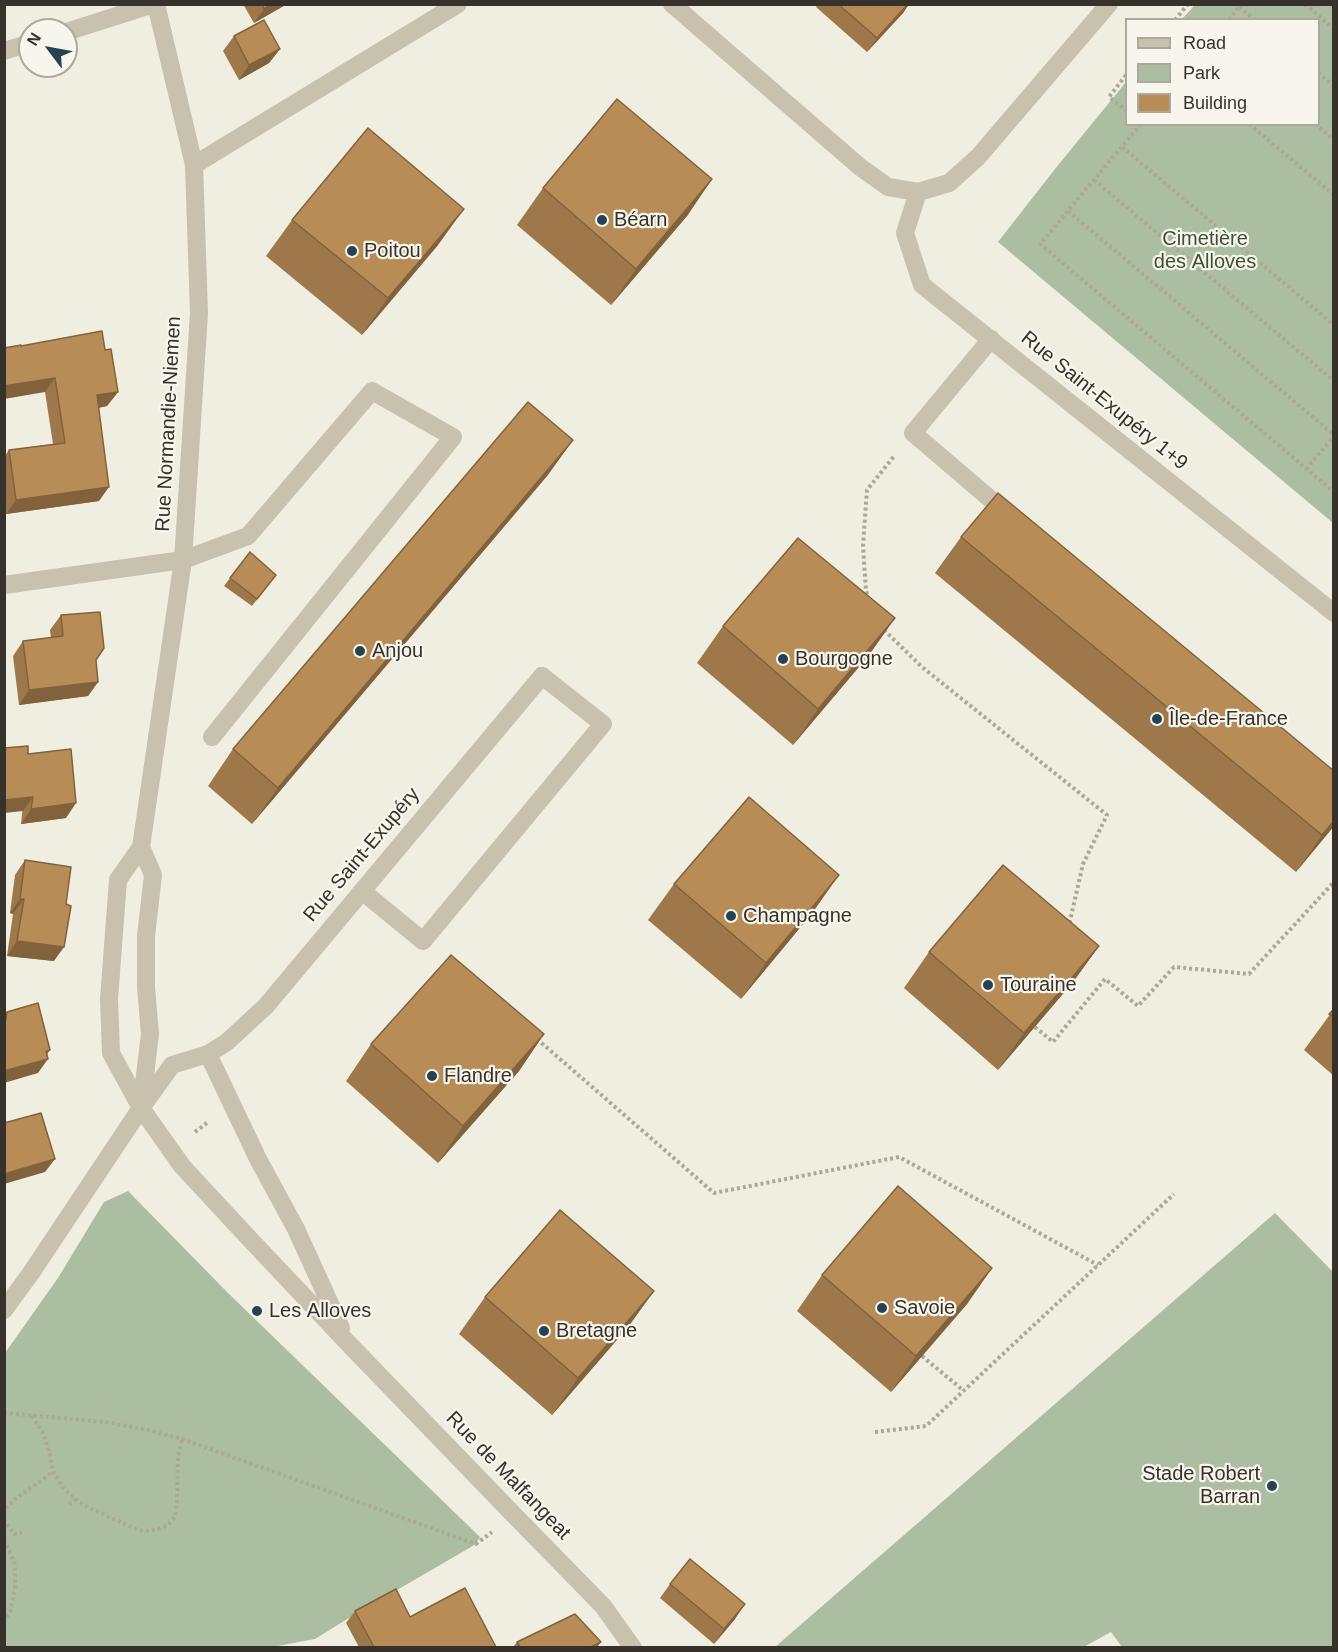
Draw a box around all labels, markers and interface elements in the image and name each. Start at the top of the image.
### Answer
north arrow [18,18,78,78]
legend [1125,18,1320,126]
text: N [24,30,44,49]
text: Road [1183,33,1226,53]
text: Park [1183,63,1220,83]
text: Building [1183,93,1247,113]
place label: Béarn [614,208,667,232]
marker: Béarn [595,213,609,227]
park label: Cimetière des Alloves [1154,227,1256,274]
place label: Poitou [364,239,421,263]
marker: Poitou [345,244,359,258]
street label: Rue Normandie-Niemen [151,316,187,532]
street label: Rue Saint-Exupéry 1+9 [1016,326,1192,476]
place label: Anjou [372,639,423,663]
marker: Anjou [353,644,367,658]
place label: Bourgogne [795,647,893,671]
marker: Bourgogne [776,652,790,666]
place label: Île-de-France [1169,707,1288,731]
marker: Île-de-France [1150,712,1164,726]
street label: Rue Saint-Exupéry [299,783,425,927]
place label: Champagne [743,904,852,928]
marker: Champagne [724,909,738,923]
place label: Touraine [1000,973,1077,997]
marker: Touraine [981,978,995,992]
place label: Flandre [444,1064,512,1088]
marker: Flandre [425,1069,439,1083]
place label: Savoie [894,1296,955,1320]
place label: Les Alloves [269,1299,371,1323]
marker: Savoie [875,1301,889,1315]
marker: Les Alloves [250,1304,264,1318]
place label: Bretagne [556,1319,637,1343]
marker: Bretagne [537,1324,551,1338]
street label: Rue de Malfangeat [441,1407,575,1545]
place label: Stade Robert Barran [1142,1462,1260,1509]
marker: Stade Robert Barran [1265,1479,1279,1493]

